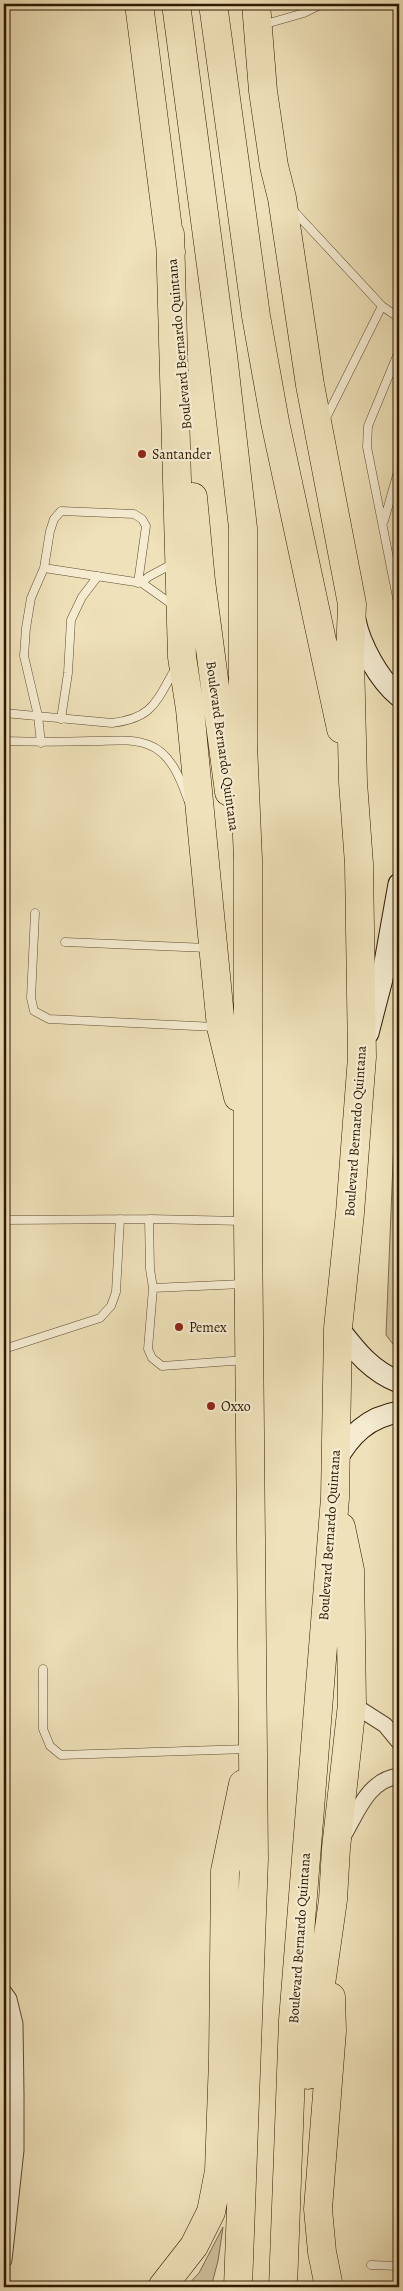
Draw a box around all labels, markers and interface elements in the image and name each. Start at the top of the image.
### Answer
street label: Boulevard Bernardo Quintana [163,257,196,430]
place label: Santander [152,445,212,464]
marker: Santander [136,448,148,460]
street label: Boulevard Bernardo Quintana [201,660,244,833]
street label: Boulevard Bernardo Quintana [340,1044,371,1217]
place label: Pemex [189,1318,227,1337]
marker: Pemex [173,1321,185,1333]
place label: Oxxo [221,1397,251,1416]
marker: Oxxo [205,1400,217,1412]
street label: Boulevard Bernardo Quintana [314,1448,345,1621]
street label: Boulevard Bernardo Quintana [284,1851,315,2024]

